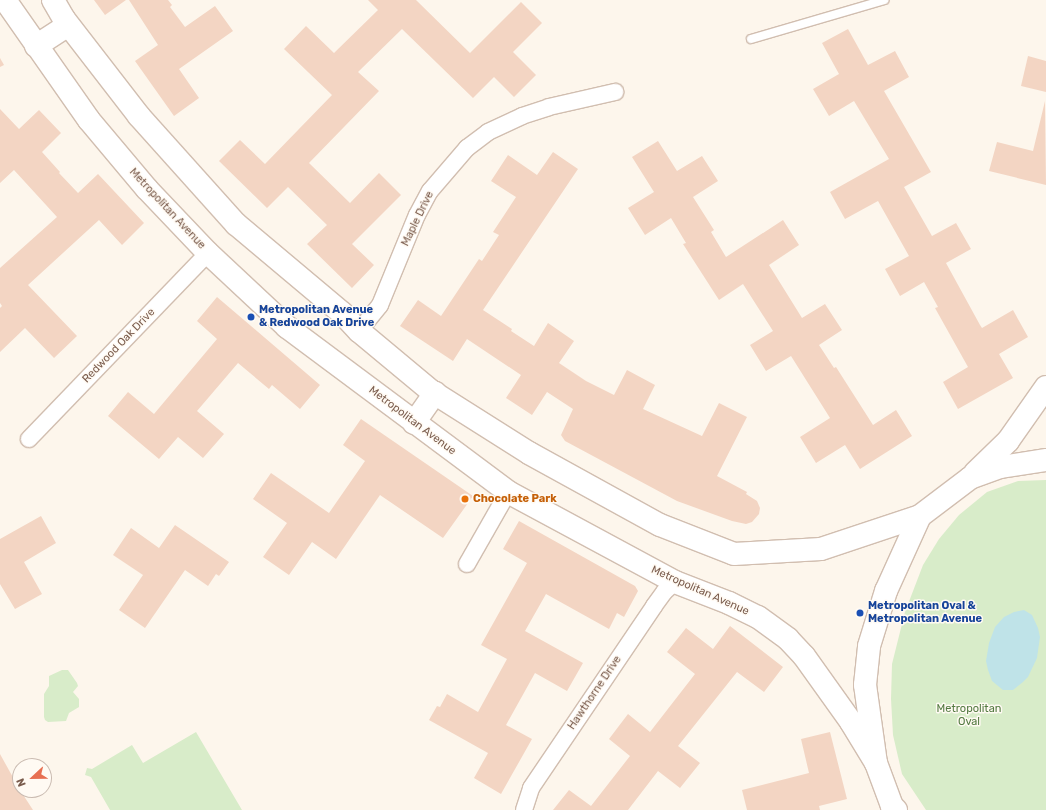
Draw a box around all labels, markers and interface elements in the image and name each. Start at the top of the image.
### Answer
street label: Metropolitan Avenue [126,166,208,252]
street label: Maple Drive [399,189,437,249]
place label: Metropolitan Avenue & Redwood Oak Drive [259,304,374,330]
street label: Redwood Oak Drive [80,306,158,386]
marker: Metropolitan Avenue & Redwood Oak Drive [246,312,256,322]
street label: Metropolitan Avenue [366,384,458,458]
place label: Chocolate Park [473,492,557,506]
marker: Chocolate Park [460,494,470,504]
street label: Metropolitan Avenue [649,563,751,619]
place label: Metropolitan Oval & Metropolitan Avenue [868,600,982,626]
marker: Metropolitan Oval & Metropolitan Avenue [855,608,865,618]
street label: Hawthorne Drive [565,654,625,732]
park label: Metropolitan Oval [937,703,1001,729]
north arrow [12,758,52,798]
text: N [14,776,29,788]

